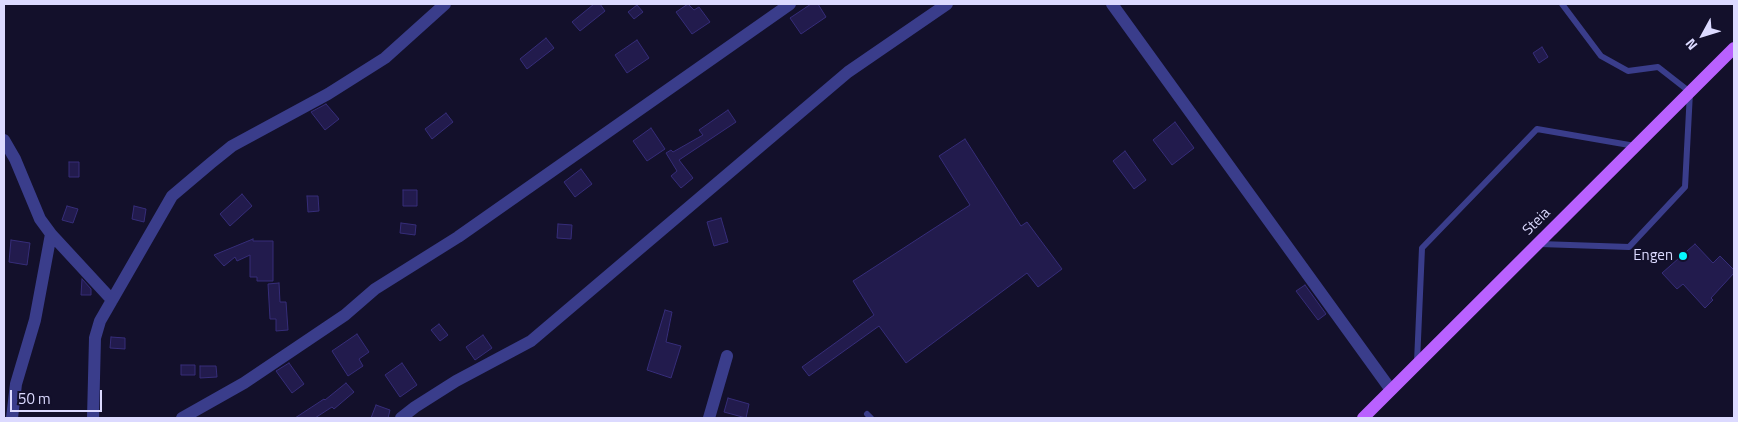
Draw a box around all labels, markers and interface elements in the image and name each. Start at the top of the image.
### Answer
north arrow [1678,10,1728,60]
text: N [1680,34,1702,55]
street label: Steia [1519,204,1555,240]
place label: Engen [1633,247,1673,265]
marker: Engen [1677,250,1689,262]
scale bar [12,380,105,412]
text: 50 m [18,387,51,410]

